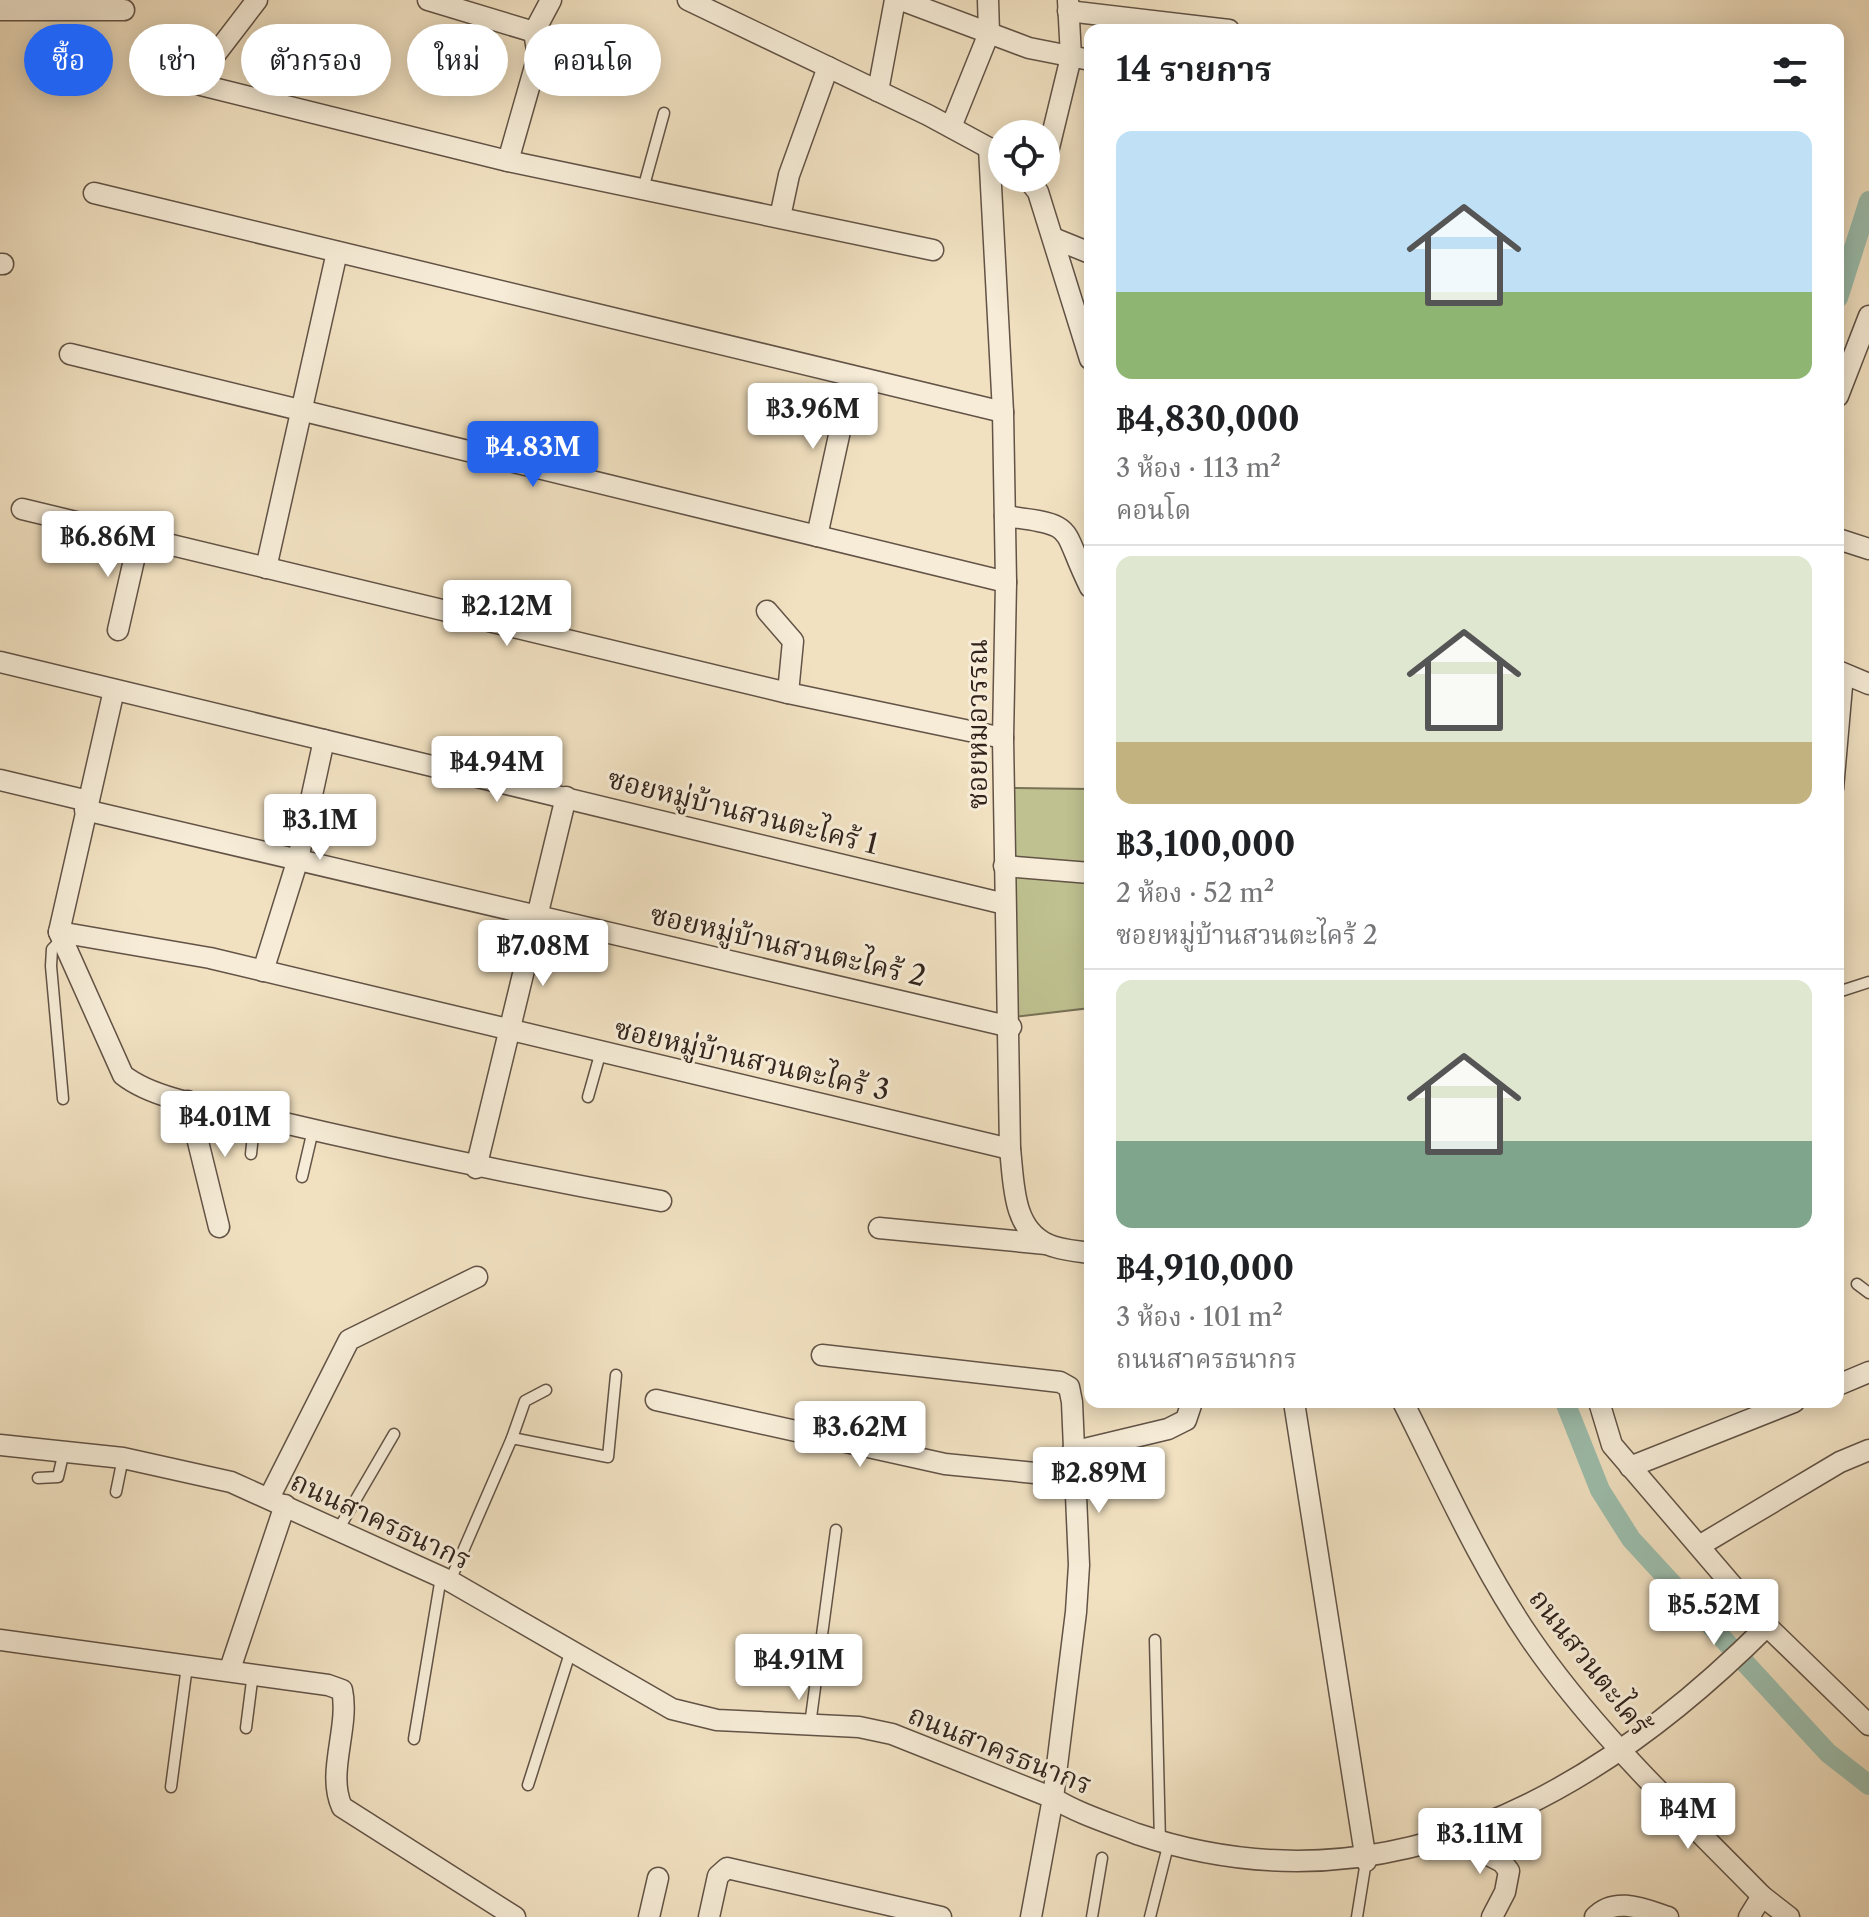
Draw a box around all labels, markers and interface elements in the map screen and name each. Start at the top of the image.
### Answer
chip: ซื้อ [24,24,113,96]
chip: เช่า [129,24,225,96]
chip: ตัวกรอง [241,24,391,96]
chip: ใหม่ [407,24,508,96]
chip: คอนโด [524,24,661,96]
text: 14 รายการ [1116,48,1272,90]
icon: filters [1768,50,1812,94]
map controls [988,120,1060,192]
button: locate [988,120,1060,192]
icon: home [1392,183,1536,327]
pin: ฿3.96M [748,383,878,451]
text: ฿3.96M [766,393,860,425]
text: ฿4,830,000 [1116,398,1300,440]
pin: ฿4.83M [468,421,598,489]
text: ฿4.83M [485,431,581,463]
text: 3 ห้อง · 113 m² [1116,452,1281,484]
text: คอนโด [1116,494,1191,526]
pin: ฿6.86M [43,511,173,579]
text: ฿6.86M [60,521,156,553]
pin: ฿2.12M [442,580,572,648]
text: ฿2.12M [461,590,553,622]
icon: home [1392,608,1536,752]
street label: ซอยหมอวรรณ [960,639,994,809]
pin: ฿4.94M [432,736,562,804]
text: ฿4.94M [449,746,545,778]
street label: ซอยหมู่บ้านสวนตะไคร้ 1 [604,759,882,863]
pin: ฿3.1M [264,794,376,862]
text: ฿3.1M [282,804,358,836]
text: ฿3,100,000 [1116,823,1295,865]
text: 2 ห้อง · 52 m² [1116,877,1274,909]
street label: ซอยหมู่บ้านสวนตะไคร้ 2 [646,895,930,995]
text: ซอยหมู่บ้านสวนตะไคร้ 2 [1116,919,1378,951]
pin: ฿7.08M [478,920,608,988]
text: ฿7.08M [496,930,590,962]
street label: ซอยหมู่บ้านสวนตะไคร้ 3 [611,1009,893,1109]
icon: home [1392,1032,1536,1176]
pin: ฿4.01M [160,1091,290,1159]
text: ฿4.01M [179,1101,271,1133]
text: ฿4,910,000 [1116,1247,1294,1289]
text: 3 ห้อง · 101 m² [1116,1301,1283,1333]
text: ถนนสาครธนากร [1116,1343,1297,1375]
pin: ฿3.62M [795,1401,925,1469]
text: ฿3.62M [813,1411,907,1443]
pin: ฿2.89M [1034,1447,1164,1515]
text: ฿2.89M [1051,1457,1147,1489]
street label: ถนนสาครธนากร [286,1463,476,1577]
pin: ฿5.52M [1649,1579,1779,1647]
street label: ถนนสวนตะไคร้ [1522,1581,1660,1743]
text: ฿5.52M [1667,1589,1761,1621]
pin: ฿4.91M [734,1634,864,1702]
text: ฿4.91M [753,1644,845,1676]
street label: ถนนสาครธนากร [903,1697,1097,1801]
pin: ฿4M [1649,1783,1727,1851]
text: ฿4M [1659,1793,1717,1825]
pin: ฿3.11M [1415,1808,1545,1876]
text: ฿3.11M [1436,1818,1524,1850]

